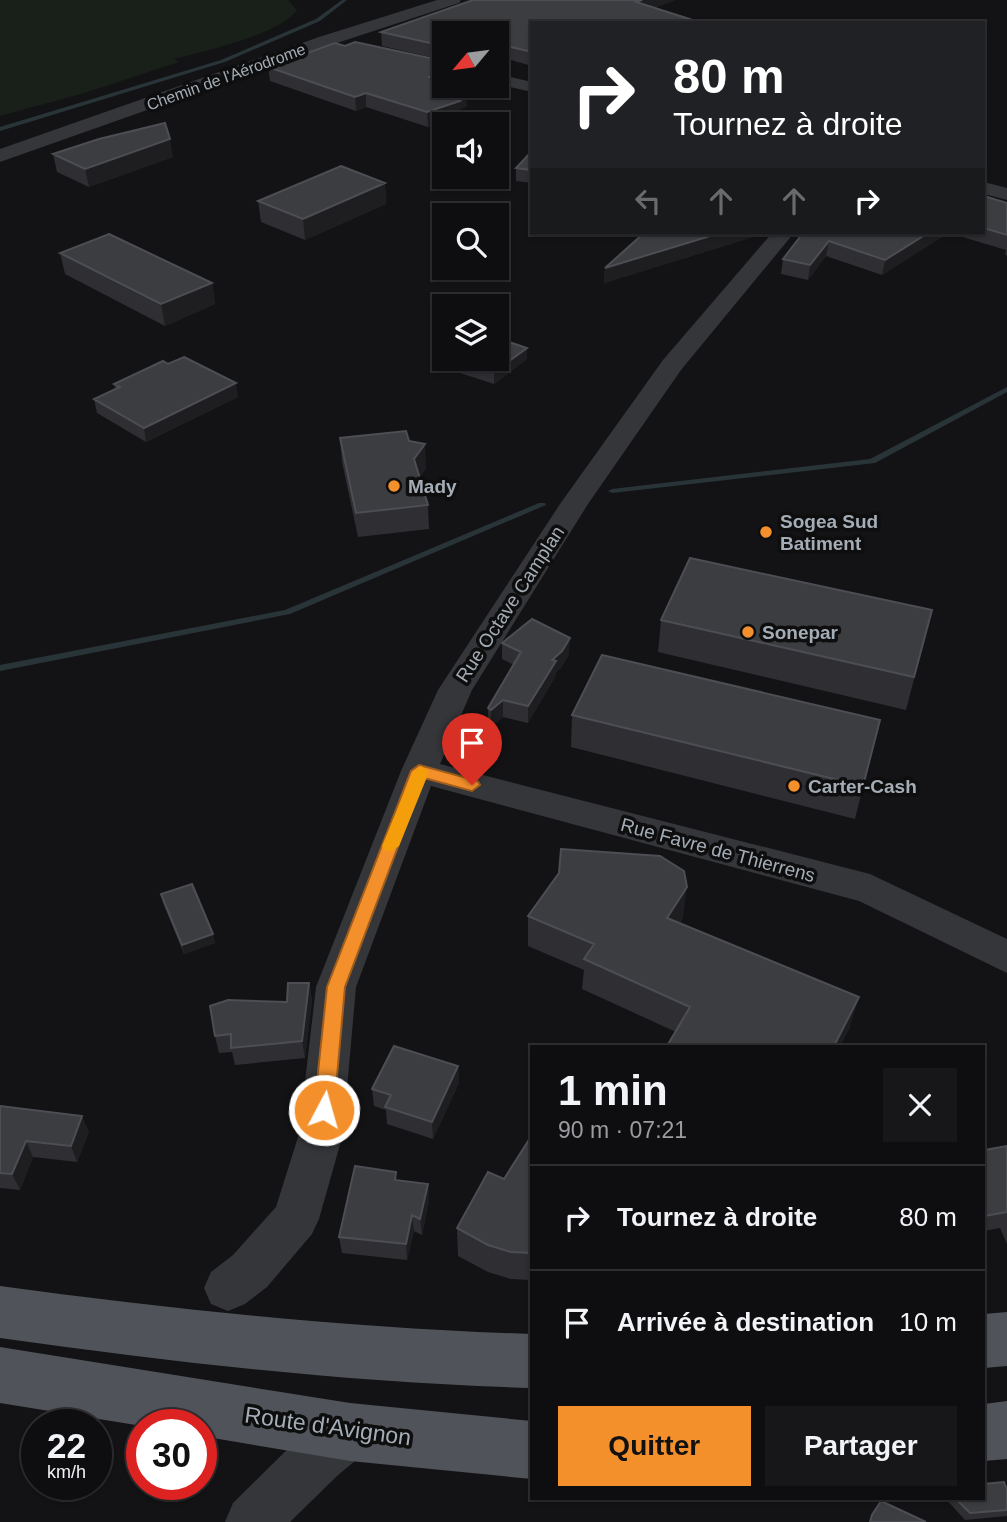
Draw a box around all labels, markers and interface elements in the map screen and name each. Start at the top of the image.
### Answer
north arrow [432,21,509,98]
map controls [432,21,509,371]
street label: Chemin de l'Aérodrome [144,40,308,114]
icon: right [558,49,649,140]
text: 80 m [673,49,785,103]
text: Tournez à droite [673,106,902,142]
button: sound [432,112,509,189]
icon: left [629,182,667,220]
icon: ahead [702,182,740,220]
icon: ahead [775,182,813,220]
icon: right [848,182,886,220]
button: search [432,203,509,280]
button: layers [432,294,509,371]
place label: Mady [408,476,457,497]
marker: Mady [386,478,402,494]
place label: Sogea Sud Batiment [780,511,878,554]
street label: Rue Octave Camplan [452,522,568,686]
marker: Sogea Sud Batiment [758,524,774,540]
place label: Sonepar [762,622,839,643]
marker: Sonepar [740,624,756,640]
pin [442,713,502,785]
icon: arrive [453,724,491,762]
place label: Carter-Cash [808,776,917,797]
marker: Carter-Cash [786,778,802,794]
street label: Rue Favre de Thierrens [619,814,817,886]
text: 1 min [558,1067,668,1114]
button: close [883,1068,957,1142]
position arrow [287,1073,361,1147]
text: 90 m · 07:21 [558,1117,687,1143]
icon: right [558,1199,596,1237]
text: Tournez à droite [617,1202,817,1232]
text: 80 m [899,1202,957,1232]
icon: arrive [558,1304,596,1342]
text: Arrivée à destination [617,1307,874,1337]
text: 10 m [899,1307,957,1337]
street label: Route d'Avignon [243,1401,413,1451]
button: Quitter [558,1406,751,1486]
button: Partager [765,1406,957,1486]
speed limit sign: 30 [126,1409,217,1500]
text: 22 [47,1426,86,1465]
text: km/h [47,1462,86,1482]

